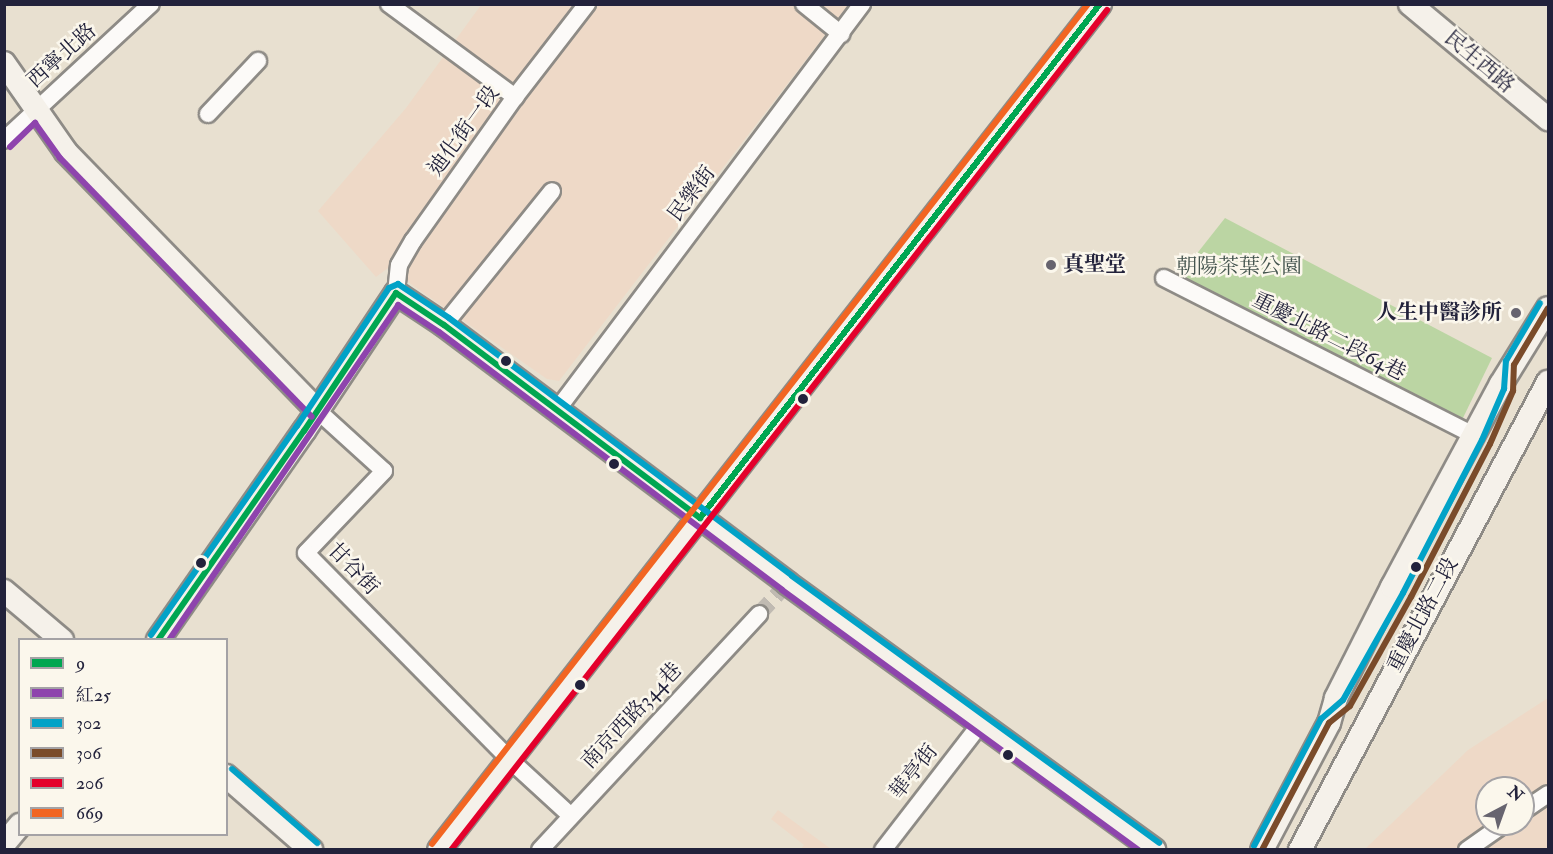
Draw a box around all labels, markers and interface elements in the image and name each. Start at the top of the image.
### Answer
street label: 西寧北路 [22,19,102,93]
street label: 民生西路 [1439,25,1519,99]
street label: 迪化街一段 [423,81,505,181]
street label: 民樂街 [663,161,721,227]
place label: 真聖堂 [1063,252,1126,278]
park label: 朝陽茶葉公園 [1176,254,1302,280]
marker: 真聖堂 [1044,258,1058,272]
street label: 重慶北路二段64巷 [1248,287,1410,387]
place label: 人生中醫診所 [1376,300,1502,326]
marker: 人生中醫診所 [1507,304,1525,322]
unlabelled marker [500,355,512,367]
unlabelled marker [797,393,809,405]
unlabelled marker [608,458,620,470]
street label: 甘谷街 [322,538,384,600]
street label: 重慶北路二段 [1382,553,1464,677]
unlabelled marker [195,557,207,569]
unlabelled marker [1410,561,1422,573]
legend [18,638,228,836]
text: 9 [76,652,85,675]
street label: 南京西路344巷 [577,658,687,774]
unlabelled marker [574,679,586,691]
text: 紅25 [76,684,111,707]
text: 302 [76,712,101,735]
street label: 華亭街 [885,739,943,805]
text: 306 [76,742,101,765]
unlabelled marker [1002,749,1014,761]
text: 206 [76,772,103,795]
north arrow [1475,776,1535,836]
text: N [1504,782,1527,806]
text: 669 [76,802,103,825]

